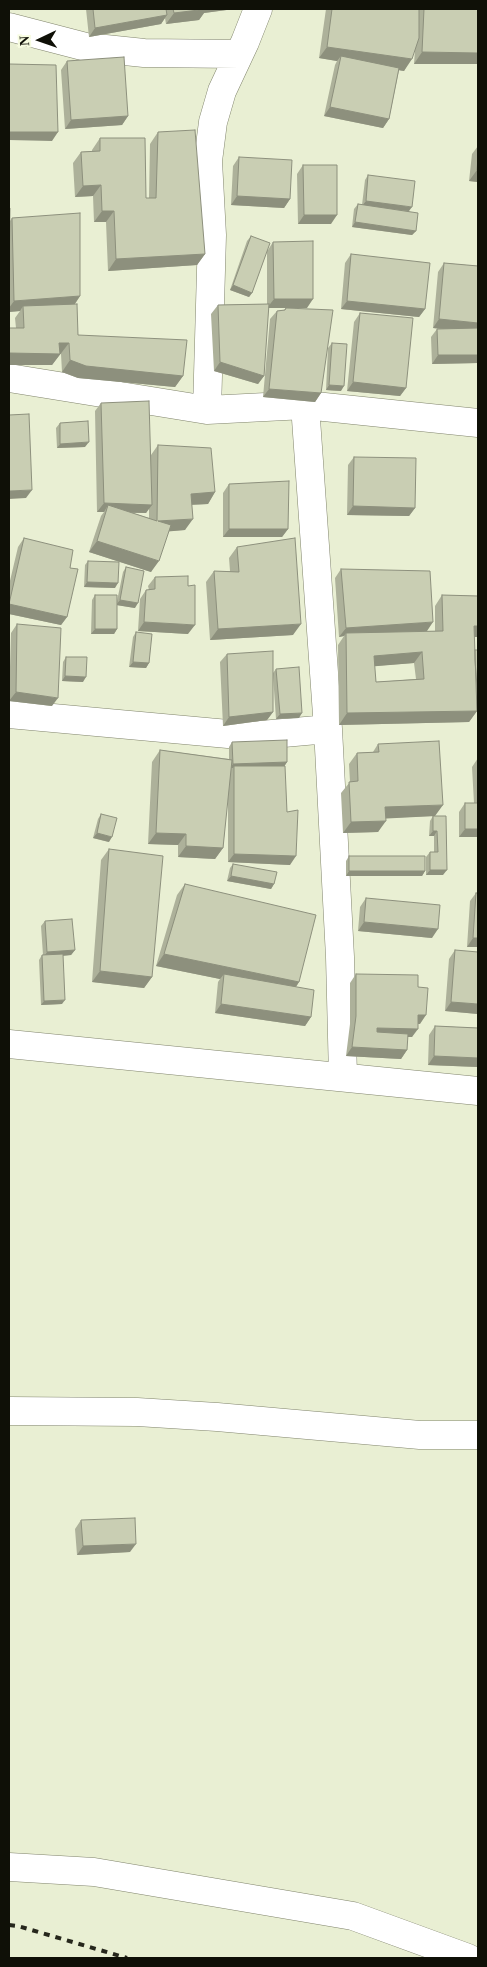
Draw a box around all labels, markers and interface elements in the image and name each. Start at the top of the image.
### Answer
north arrow [15,15,65,65]
text: N [17,35,32,46]

